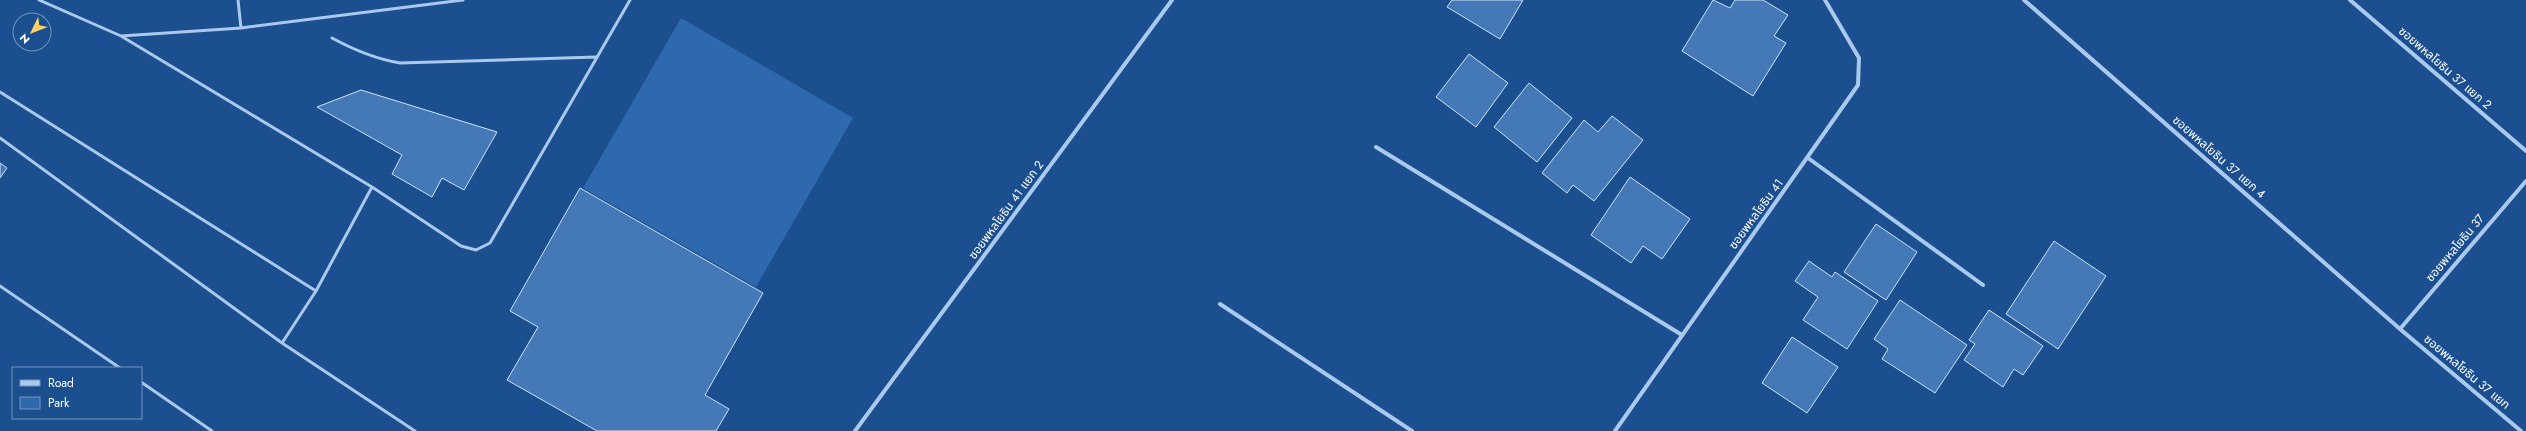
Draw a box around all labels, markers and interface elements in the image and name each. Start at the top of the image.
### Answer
north arrow [12,12,52,52]
street label: ซอยพหลโยธิน 37 แยก 2 [2394,22,2496,114]
text: N [16,30,34,47]
street label: ซอยพหลโยธิน 37 แยก 4 [2168,111,2270,203]
street label: ซอยพหลโยธิน 41 แยก 2 [964,157,1048,263]
street label: ซอยพหลโยธิน 41 [1724,175,1788,253]
street label: ซอยพหลโยธิน 37 [2421,210,2489,286]
street label: ซอยพหลโยธิน 37 แยก [2420,330,2514,414]
legend [12,367,142,419]
text: Road [48,374,74,392]
text: Park [48,394,70,412]

